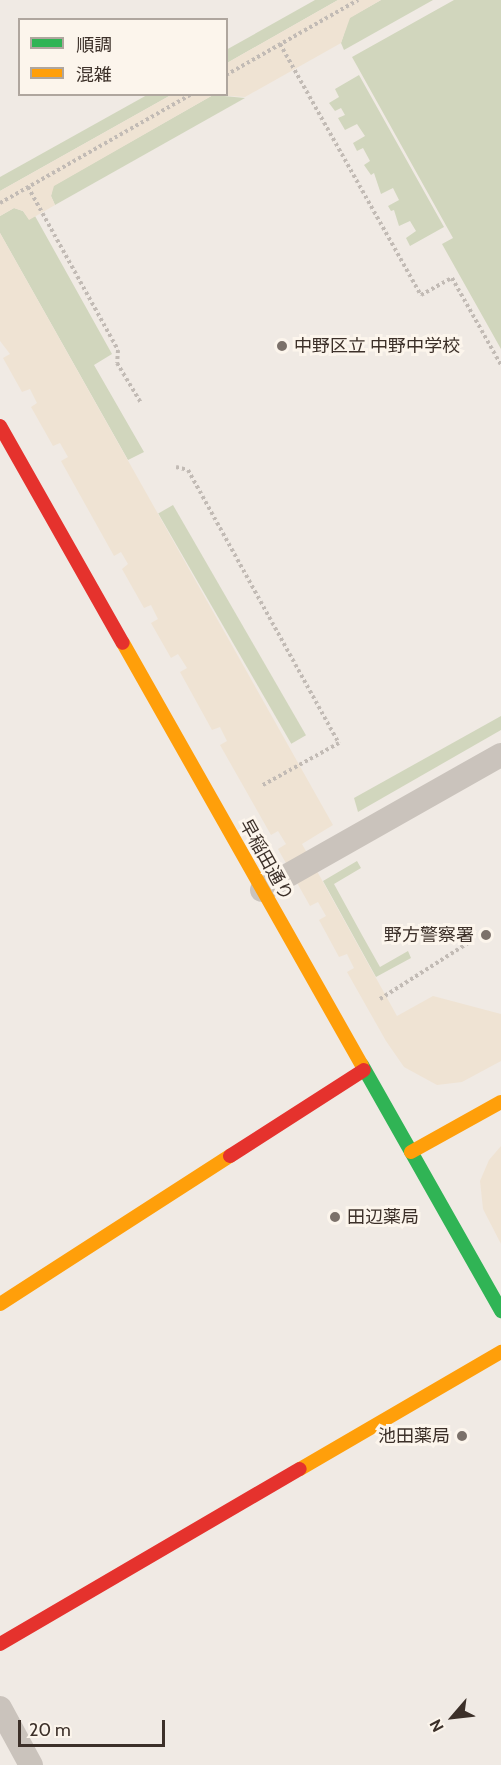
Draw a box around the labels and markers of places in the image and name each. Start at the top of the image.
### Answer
place label: 中野区立 中野中学校 [294,335,460,357]
marker: 中野区立 中野中学校 [275,339,289,353]
place label: 野方警察署 [384,924,474,946]
marker: 野方警察署 [479,928,493,942]
place label: 田辺薬局 [347,1206,419,1228]
marker: 田辺薬局 [328,1210,342,1224]
place label: 池田薬局 [378,1425,450,1447]
marker: 池田薬局 [455,1429,469,1443]

